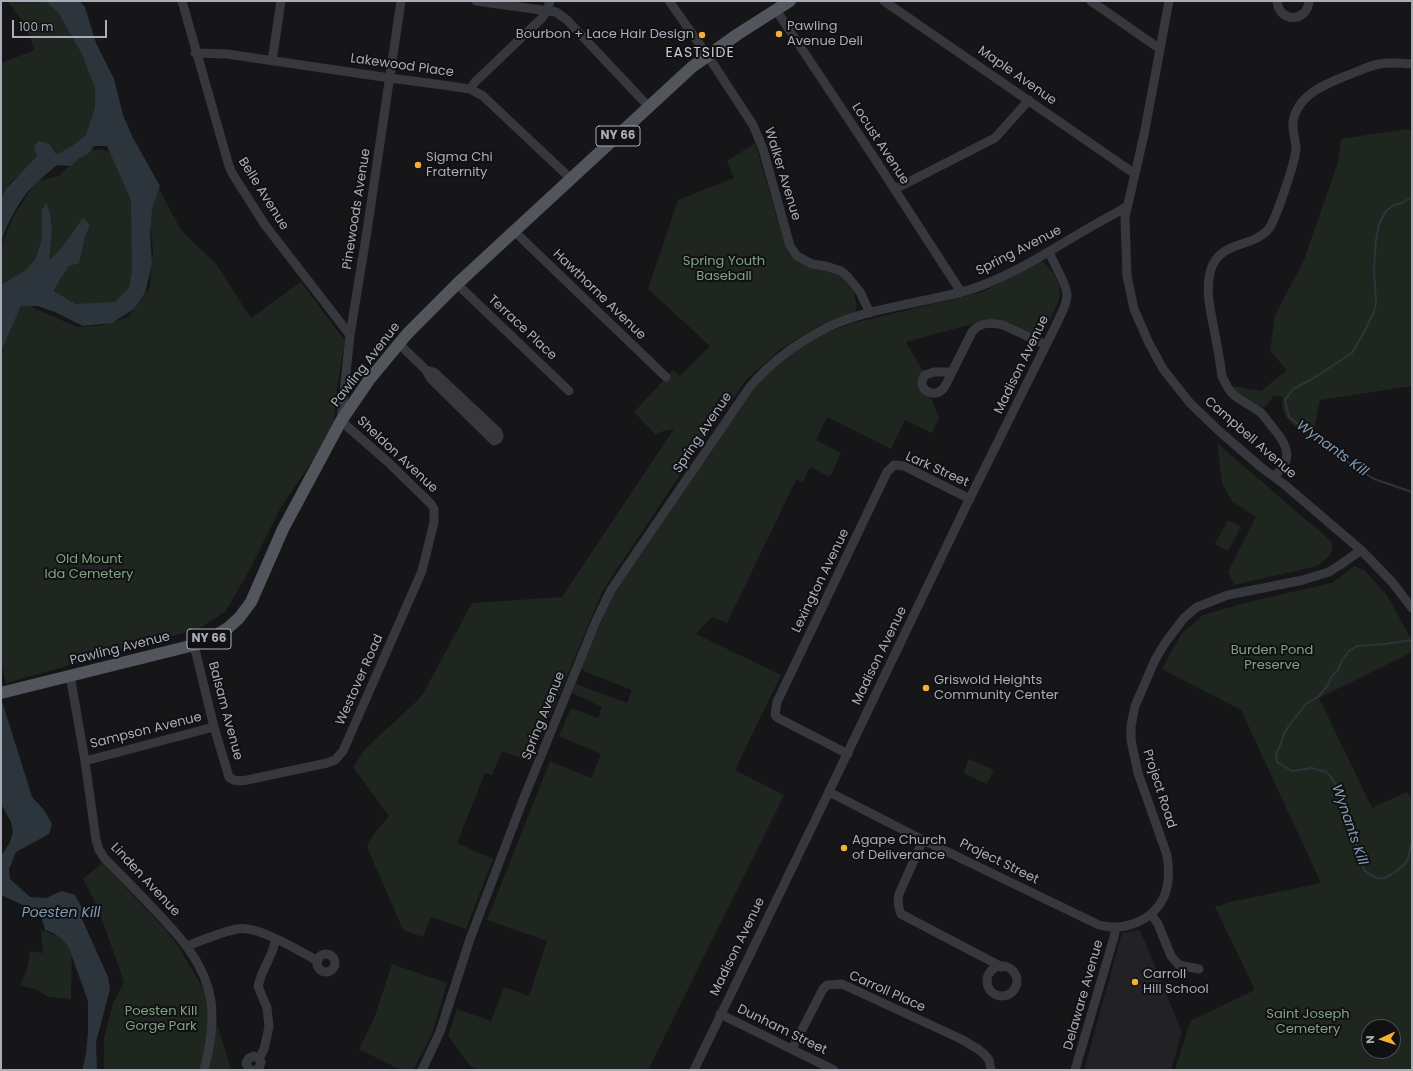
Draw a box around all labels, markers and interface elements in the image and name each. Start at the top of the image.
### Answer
scale bar [14,12,109,38]
text: 100 m [19,18,53,35]
place label: Pawling Avenue Deli [787,19,863,50]
place label: Bourbon + Lace Hair Design [516,27,694,43]
marker: Pawling Avenue Deli [774,29,784,39]
marker: Bourbon + Lace Hair Design [697,30,707,40]
street label: Maple Avenue [975,43,1059,109]
district label: EASTSIDE [665,45,735,61]
street label: Lakewood Place [349,51,455,81]
street label: Locust Avenue [848,100,912,188]
road number: NY 66 [596,126,640,146]
street label: Walker Avenue [760,126,804,222]
street label: Pinewoods Avenue [340,147,374,271]
place label: Sigma Chi Fraternity [426,150,493,181]
street label: Belle Avenue [234,155,292,233]
marker: Sigma Chi Fraternity [413,160,423,170]
street label: Spring Avenue [974,223,1064,279]
street label: Hawthorne Avenue [549,247,649,343]
park label: Spring Youth Baseball [683,254,765,285]
street label: Terrace Place [484,292,560,364]
street label: Madison Avenue [991,313,1053,417]
street label: Pawling Avenue [328,320,404,410]
street label: Spring Avenue [670,390,736,476]
street label: Campbell Avenue [1201,394,1299,482]
street label: Sheldon Avenue [353,414,441,496]
water label: Wynants Kill [1293,417,1371,481]
street label: Lark Street [903,449,971,491]
street label: Lexington Avenue [789,526,853,636]
park label: Old Mount Ida Cemetery [45,552,133,583]
street label: Madison Avenue [849,604,911,708]
street label: Pawling Avenue [68,629,172,669]
road number: NY 66 [187,629,231,649]
street label: Westover Road [333,632,387,728]
park label: Burden Pond Preserve [1231,643,1313,674]
street label: Balsam Avenue [204,660,246,762]
street label: Spring Avenue [519,670,569,762]
place label: Griswold Heights Community Center [934,673,1059,704]
marker: Griswold Heights Community Center [921,683,931,693]
street label: Sampson Avenue [89,710,203,752]
street label: Project Road [1139,748,1179,830]
water label: Wynants Kill [1327,782,1371,868]
place label: Agape Church of Deliverance [852,833,946,864]
street label: Project Street [957,836,1041,888]
street label: Linden Avenue [107,840,183,920]
marker: Agape Church of Deliverance [839,843,849,853]
street label: Madison Avenue [707,895,769,999]
water label: Poesten Kill [22,905,100,921]
street label: Delaware Avenue [1061,938,1107,1052]
place label: Carroll Hill School [1143,967,1209,998]
street label: Carroll Place [846,968,928,1016]
marker: Carroll Hill School [1130,977,1140,987]
street label: Dunham Street [735,1002,829,1058]
park label: Poesten Kill Gorge Park [125,1004,197,1035]
park label: Saint Joseph Cemetery [1266,1007,1350,1038]
north arrow [1361,1019,1401,1059]
text: N [1362,1035,1378,1044]

